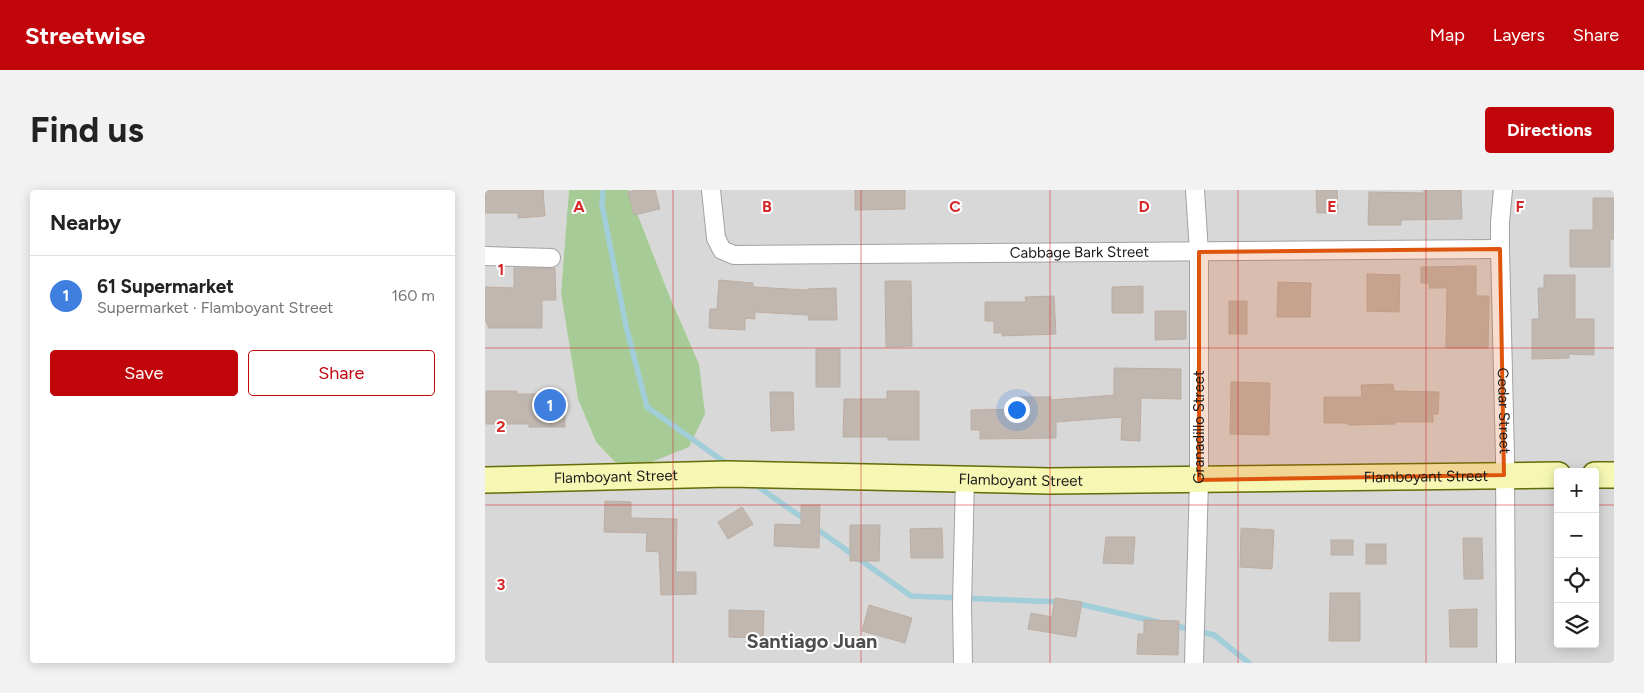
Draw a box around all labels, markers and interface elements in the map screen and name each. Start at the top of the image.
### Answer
text: Streetwise [25,21,145,50]
text: Map [1430,24,1465,46]
text: Layers [1493,24,1545,46]
text: Share [1573,24,1619,46]
button: Directions [1485,107,1614,153]
text: Find us [30,109,144,151]
text: A [573,197,585,216]
text: B [762,197,772,216]
text: C [949,197,961,216]
text: D [1138,197,1150,216]
text: E [1327,197,1337,216]
text: F [1516,197,1525,216]
text: Nearby [50,210,121,235]
street label: Cabbage Bark Street [1010,243,1149,262]
text: 1 [498,260,504,279]
text: 61 Supermarket [97,275,234,298]
text: 1 [63,286,69,305]
text: 160 m [392,286,435,305]
text: Supermarket · Flamboyant Street [97,298,333,317]
button: Save [50,350,238,396]
button: Share [248,350,435,396]
street label: Cedar Street [1494,367,1514,455]
street label: Granadillo Street [1190,370,1208,484]
pin: 1 [534,386,566,424]
your location [1004,397,1030,423]
text: 2 [496,417,506,436]
street label: Flamboyant Street [554,466,679,487]
street label: Flamboyant Street [1364,467,1488,486]
map controls [1554,468,1599,648]
button: + [1554,468,1599,513]
street label: Flamboyant Street [958,470,1083,490]
button: − [1554,513,1599,558]
button: locate [1554,558,1599,603]
text: 3 [497,575,506,594]
button: layers [1554,603,1599,648]
district label: Santiago Juan [747,629,877,653]

